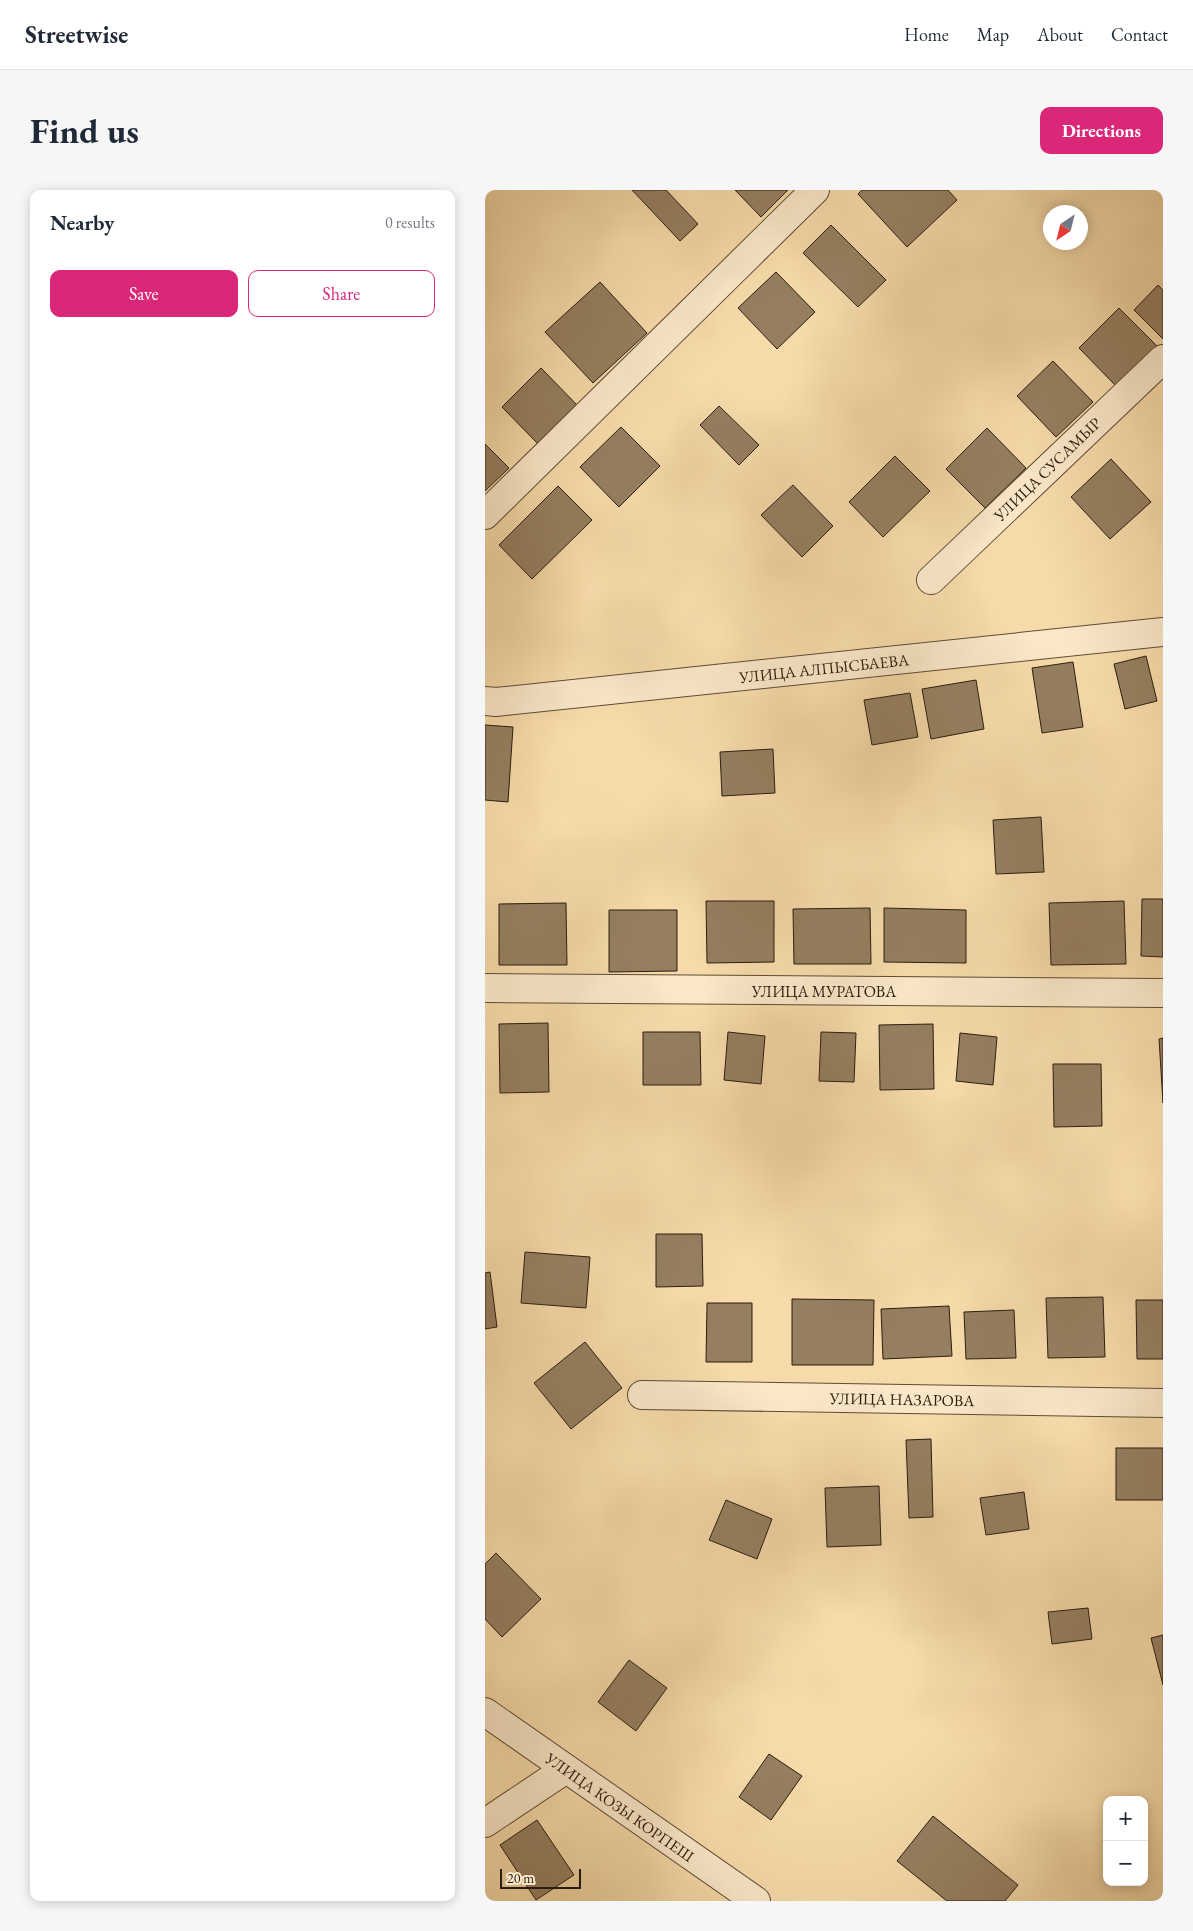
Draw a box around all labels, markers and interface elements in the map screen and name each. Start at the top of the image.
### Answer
text: Streetwise [25,19,128,50]
text: Home [904,23,949,46]
text: Map [977,23,1009,46]
text: About [1037,23,1083,46]
text: Contact [1111,23,1168,46]
button: Directions [1040,107,1163,154]
text: Find us [30,108,139,153]
north arrow [1043,205,1088,250]
text: Nearby [50,209,114,236]
text: 0 results [385,212,435,233]
button: Save [50,270,238,317]
button: Share [248,270,435,317]
street label: УЛИЦА СУСАМЫР [989,413,1105,526]
street label: УЛИЦА АЛПЫСБАЕВА [737,649,911,688]
street label: УЛИЦА МУРАТОВА [751,981,897,1002]
street label: УЛИЦА НАЗАРОВА [828,1388,975,1411]
street label: УЛИЦА КОЗЫ КОРПЕШ [540,1747,699,1867]
map controls [1103,1796,1148,1886]
button: + [1103,1796,1148,1841]
button: − [1103,1841,1148,1886]
scale bar [500,1866,581,1889]
text: 20 m [507,1869,534,1887]

